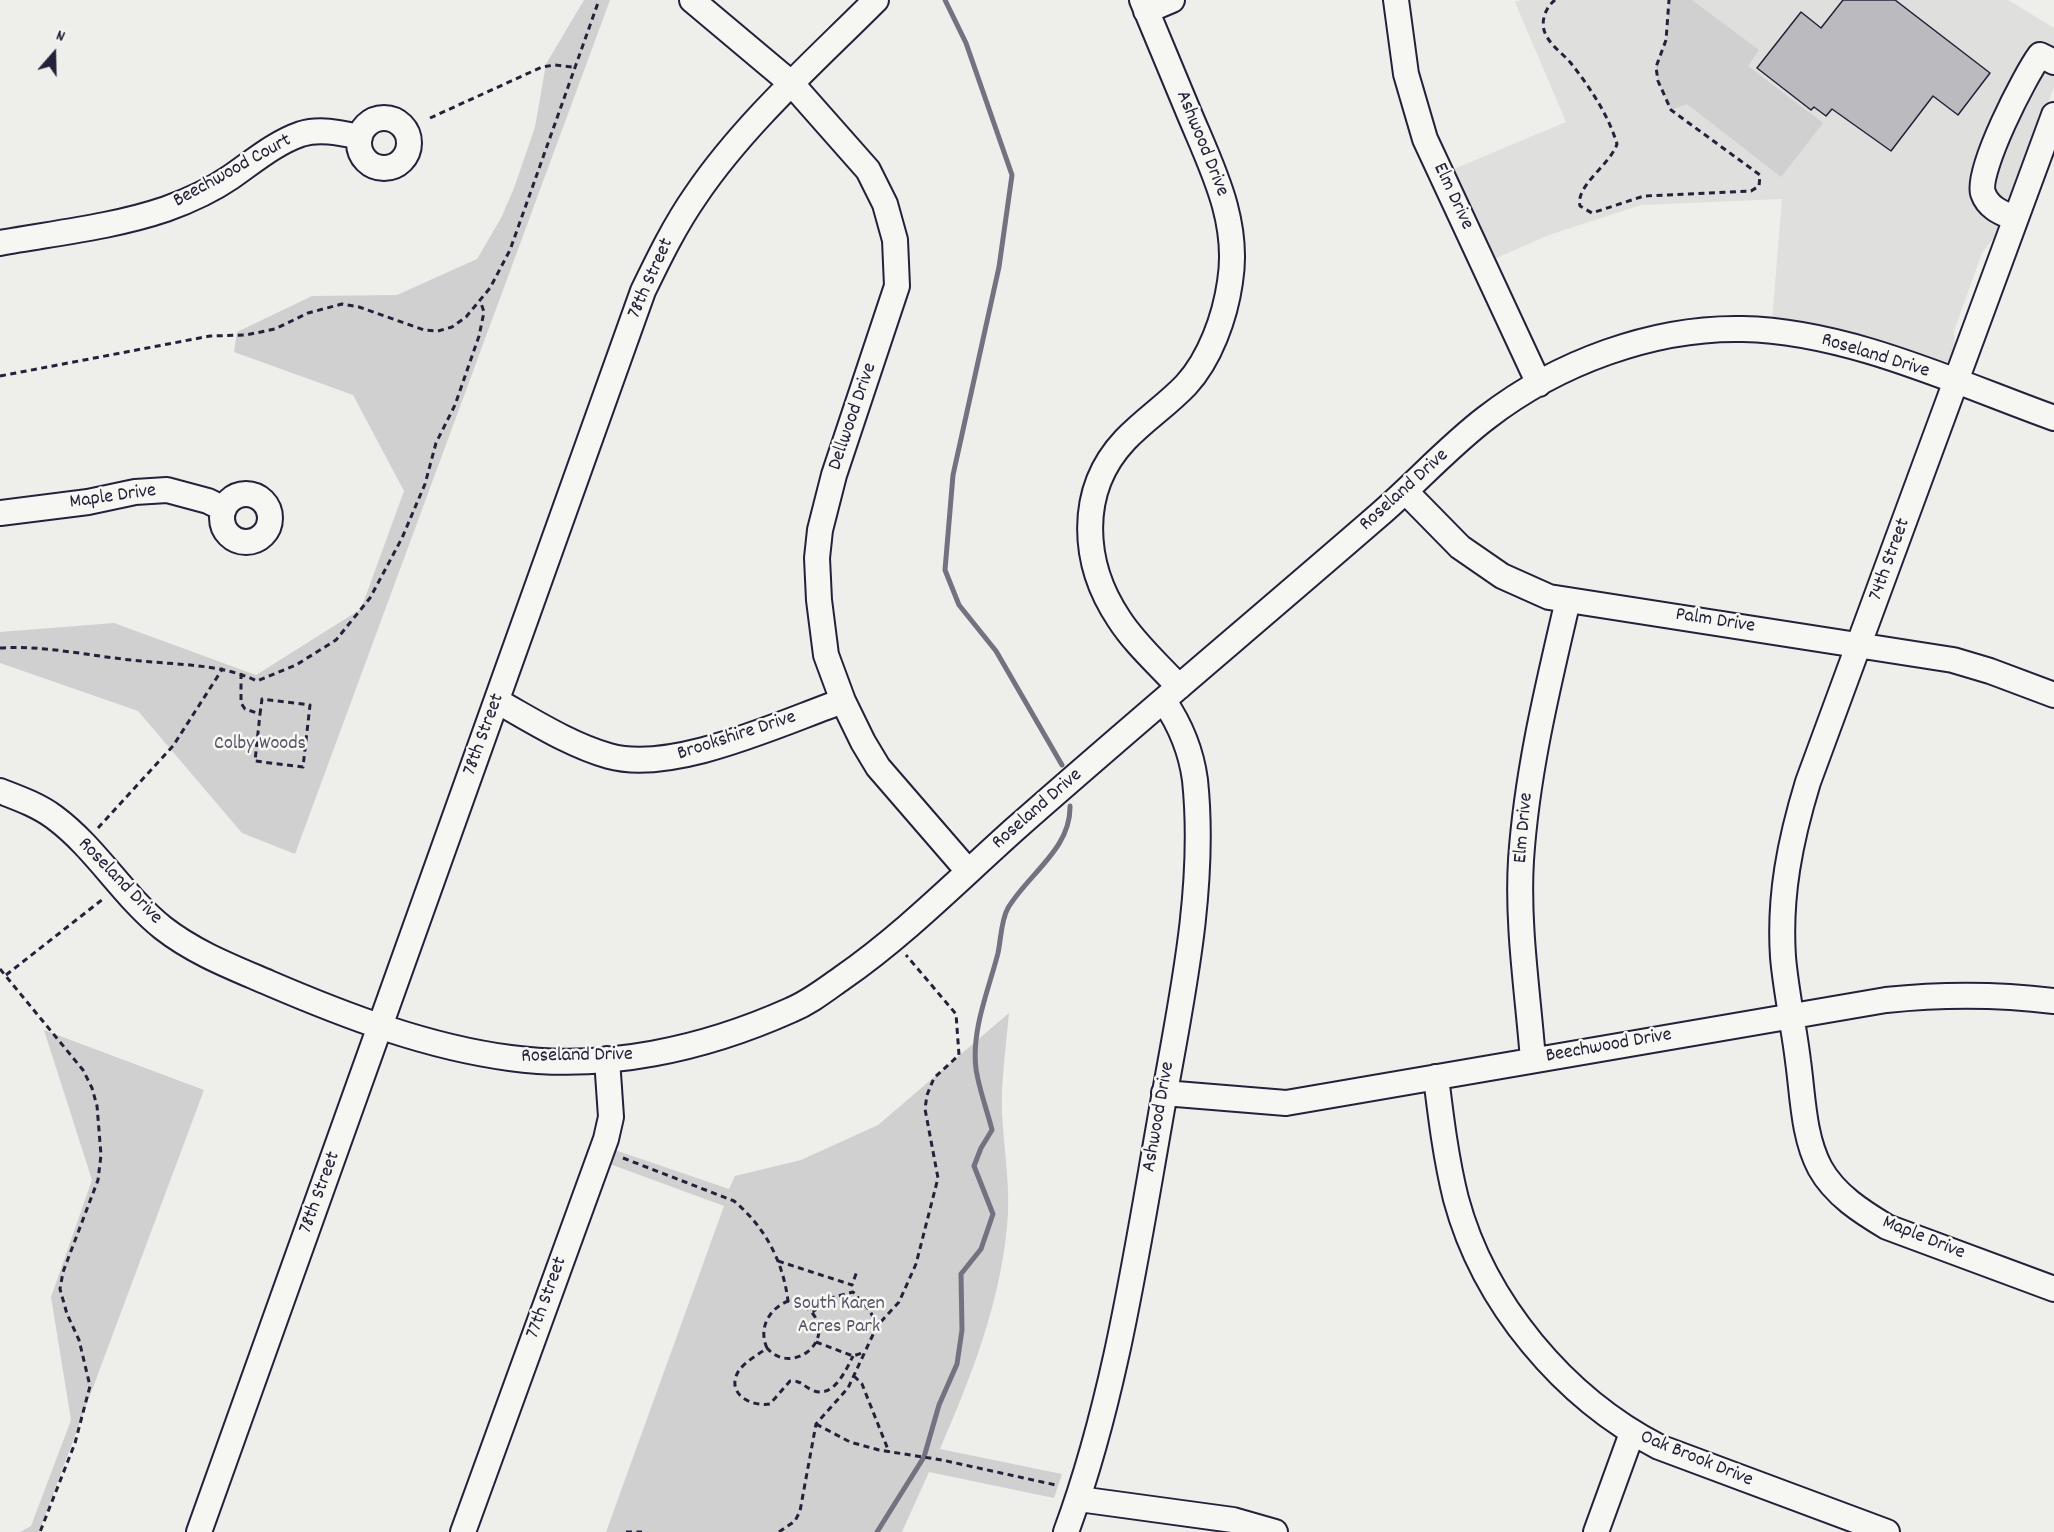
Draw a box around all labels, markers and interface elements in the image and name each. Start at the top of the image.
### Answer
north arrow [24,24,84,84]
text: N [53,24,68,49]
street label: Ashwood Drive [1169,88,1233,200]
street label: Beechwood Court [170,130,296,214]
street label: Elm Drive [1426,160,1478,234]
street label: 78th Street [624,235,680,323]
street label: Roseland Drive [1818,329,1932,385]
street label: Dellwood Drive [824,360,884,474]
street label: Roseland Drive [1355,445,1455,537]
street label: Maple Drive [68,480,158,516]
street label: 74th Street [1865,516,1917,604]
street label: Palm Drive [1674,604,1756,640]
street label: 78th Street [459,691,511,779]
street label: Brookshire Drive [675,707,799,767]
park label: Colby Woods [214,733,306,757]
street label: Roseland Drive [988,764,1088,856]
street label: Elm Drive [1510,792,1540,864]
street label: Roseland Drive [72,833,166,931]
street label: Beechwood Drive [1544,1024,1674,1070]
street label: Roseland Drive [521,1044,633,1070]
street label: Ashwood Drive [1138,1060,1182,1174]
street label: 78th Street [295,1149,347,1237]
street label: Maple Drive [1878,1212,1968,1266]
street label: 77th Street [522,1254,574,1342]
park label: South Karen Acres Park [793,1293,885,1340]
street label: Oak Brook Drive [1636,1426,1756,1494]

